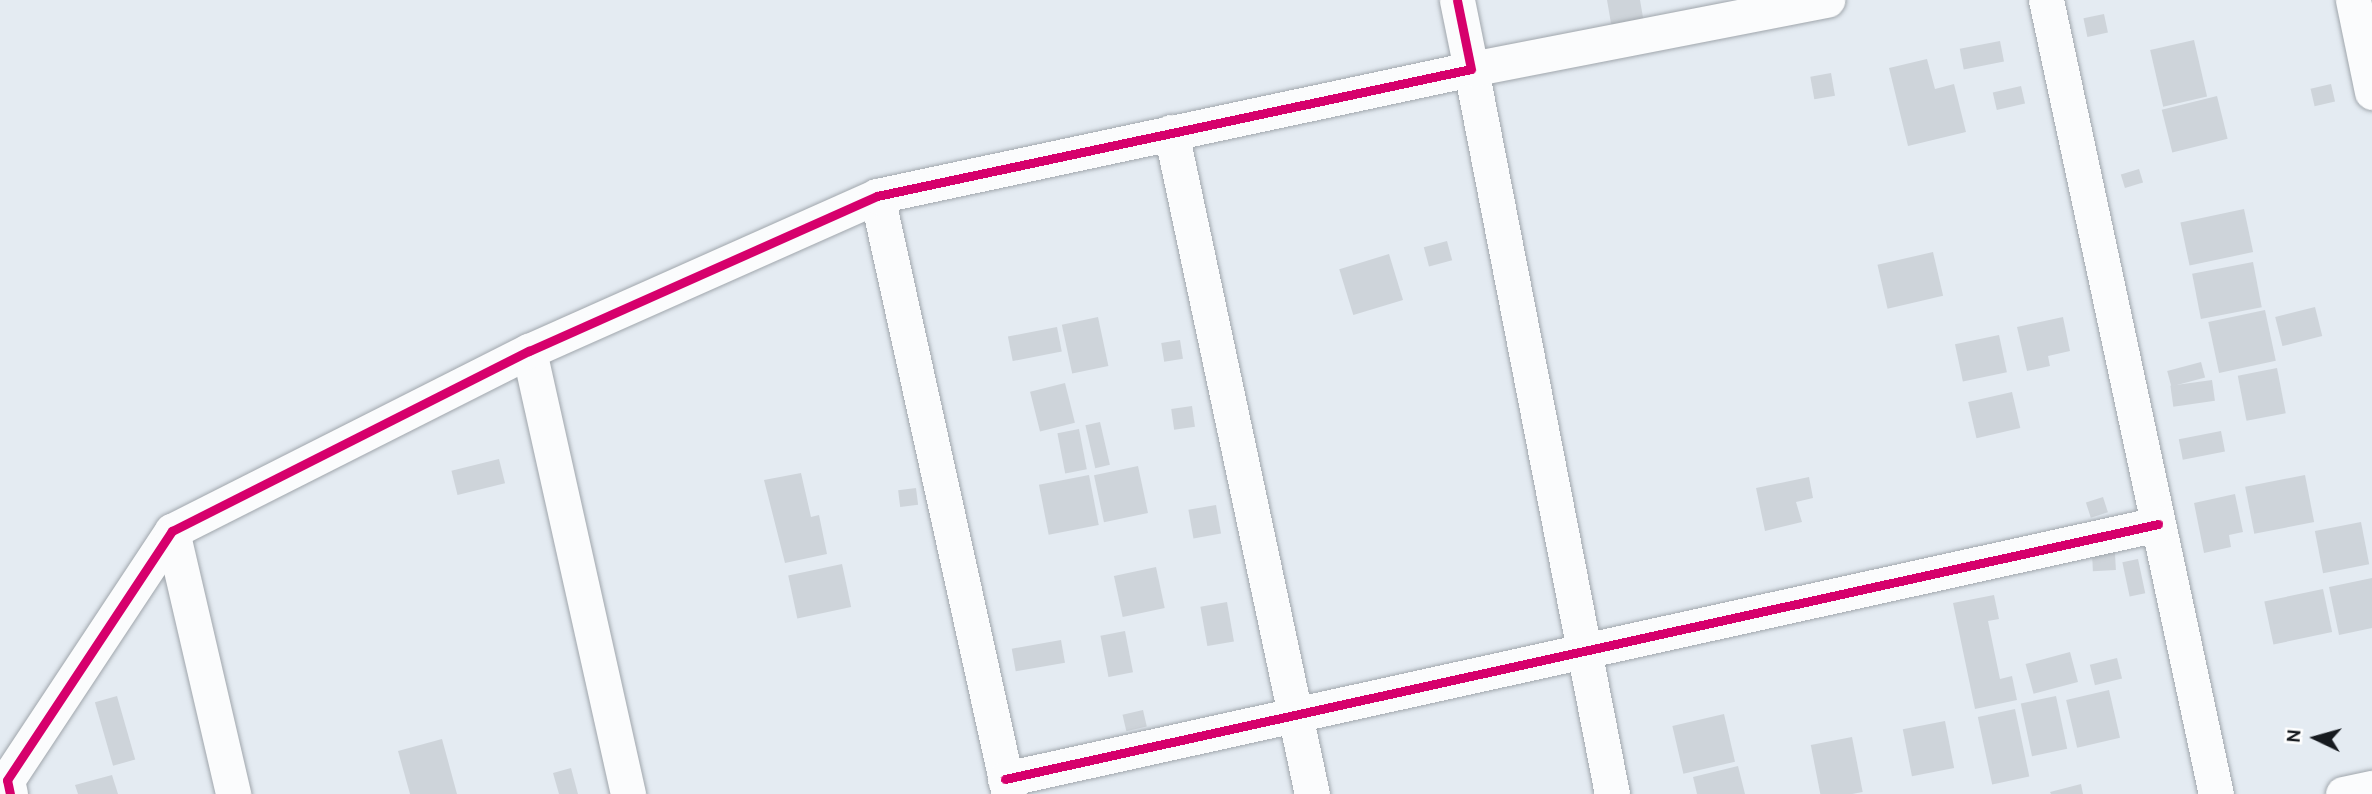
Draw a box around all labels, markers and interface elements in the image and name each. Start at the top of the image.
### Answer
north arrow [2281,703,2351,773]
text: N [2283,728,2308,744]

